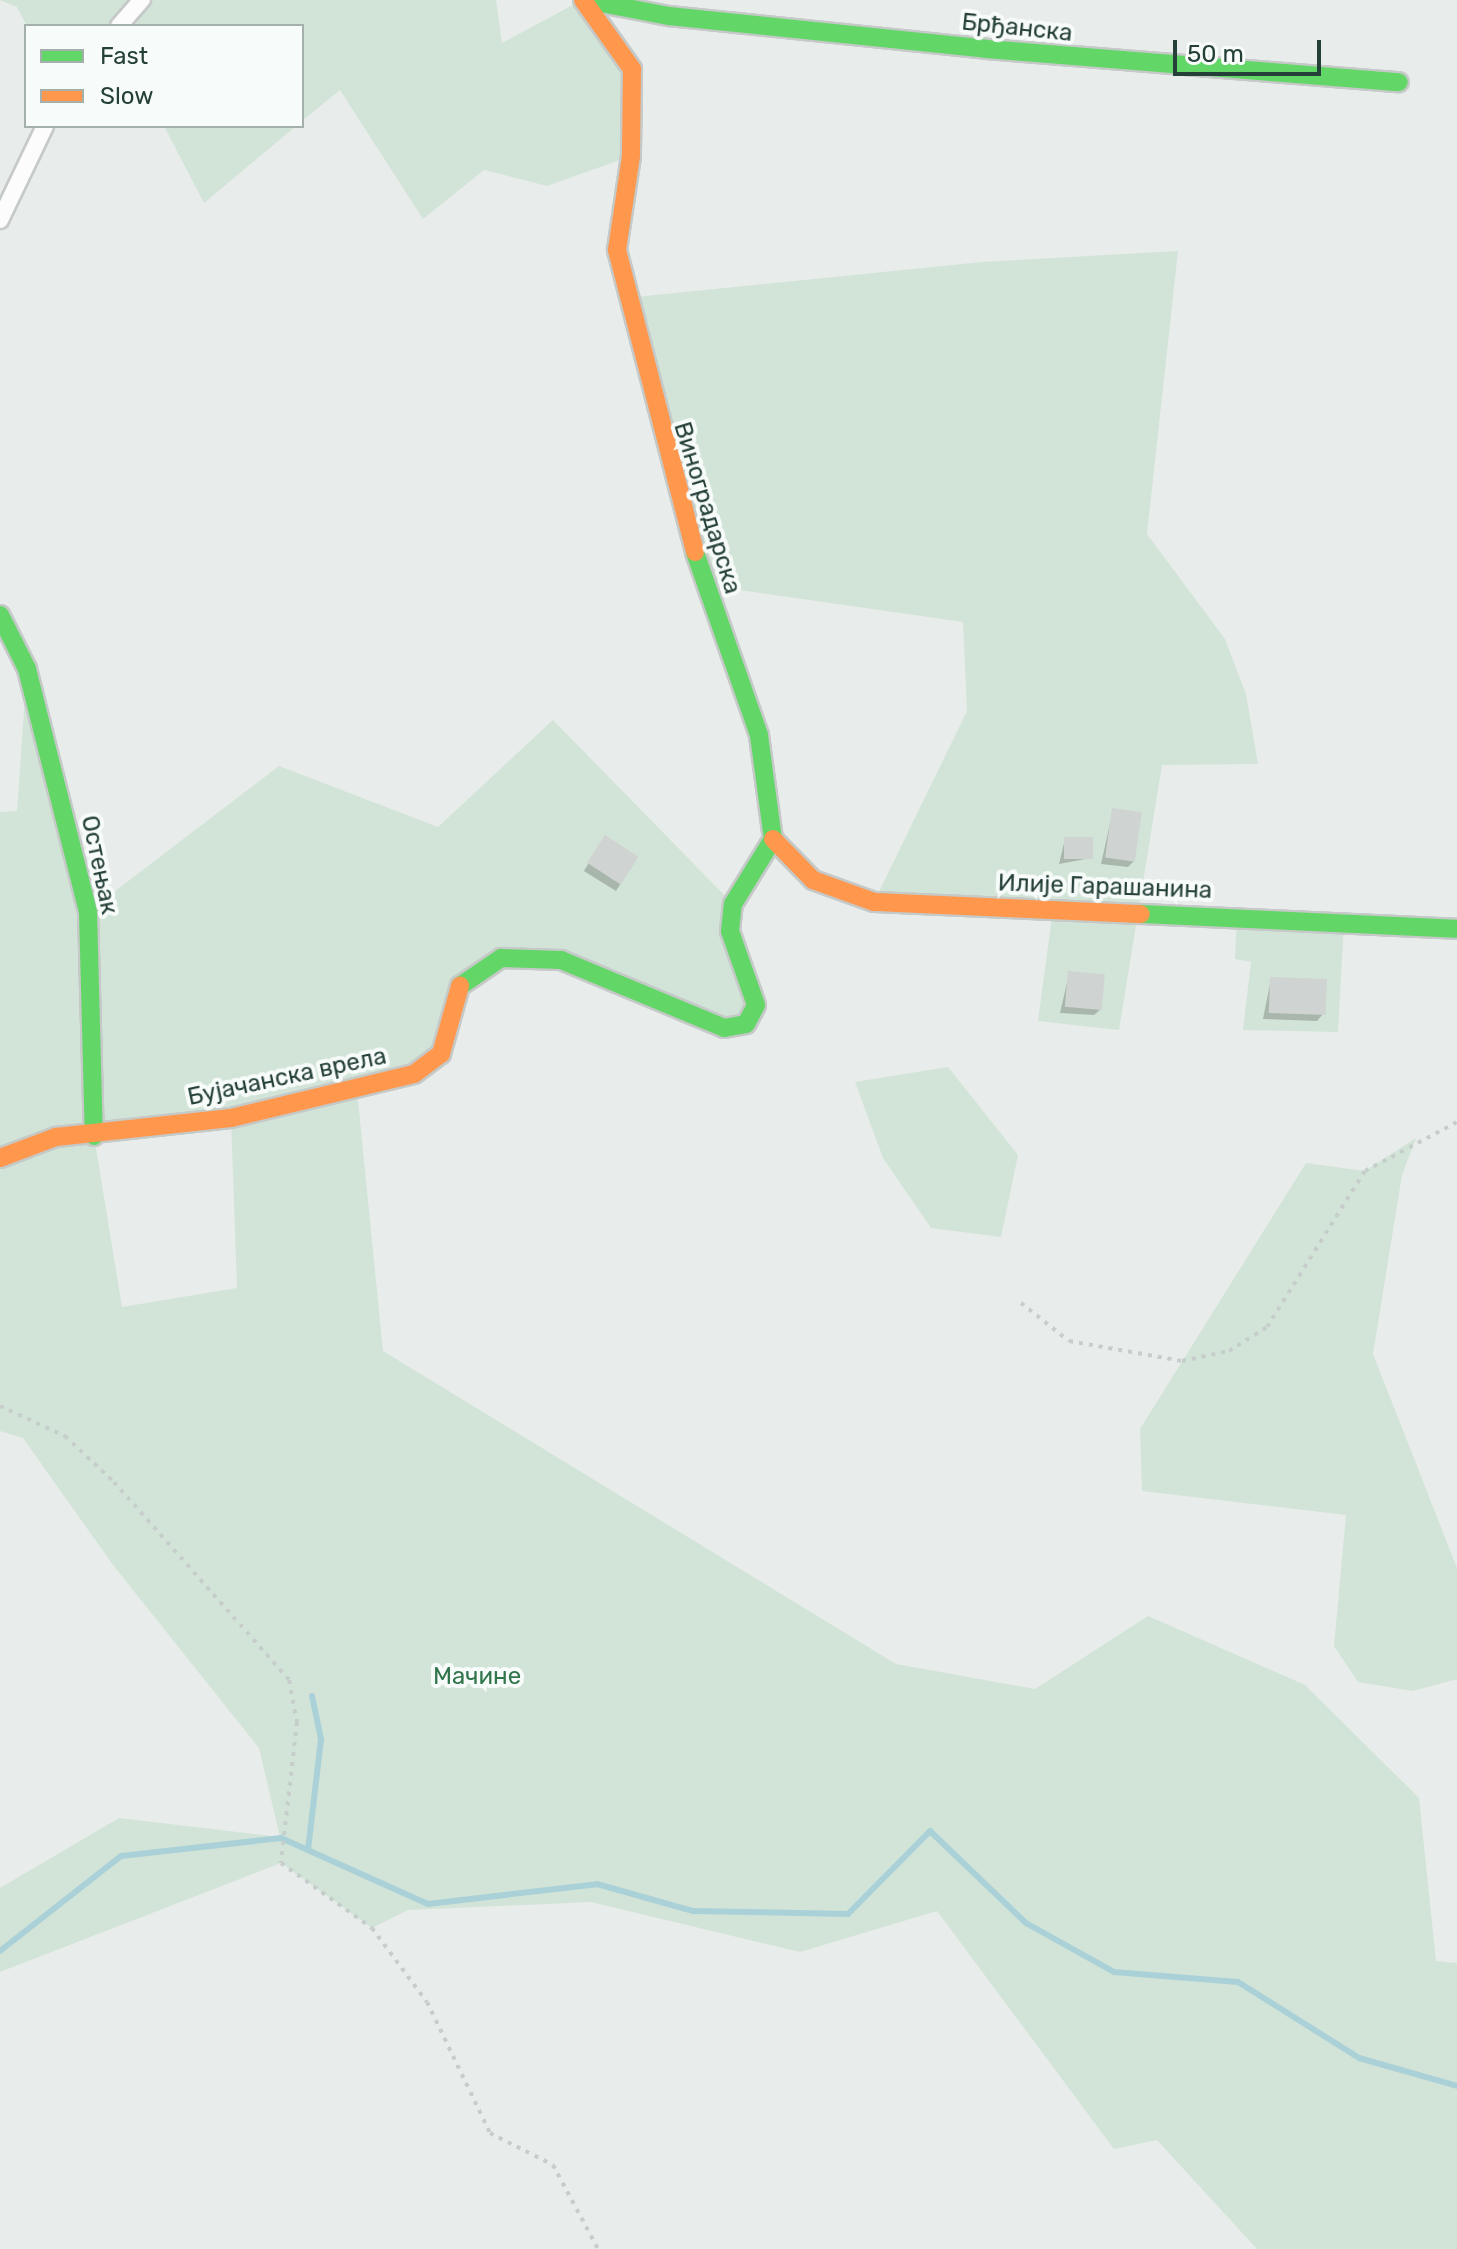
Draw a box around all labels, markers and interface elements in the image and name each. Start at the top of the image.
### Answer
street label: Брђанска [960,8,1074,48]
legend [24,24,304,128]
scale bar [1177,24,1325,74]
text: 50 m [1187,40,1244,68]
text: Fast [100,42,148,70]
text: Slow [100,82,153,110]
street label: Виноградарска [667,419,747,597]
street label: Остењак [74,813,124,917]
street label: Илије Гарашанина [997,869,1213,905]
street label: Бујачанска врела [185,1042,389,1112]
park label: Мачине [433,1663,521,1691]

